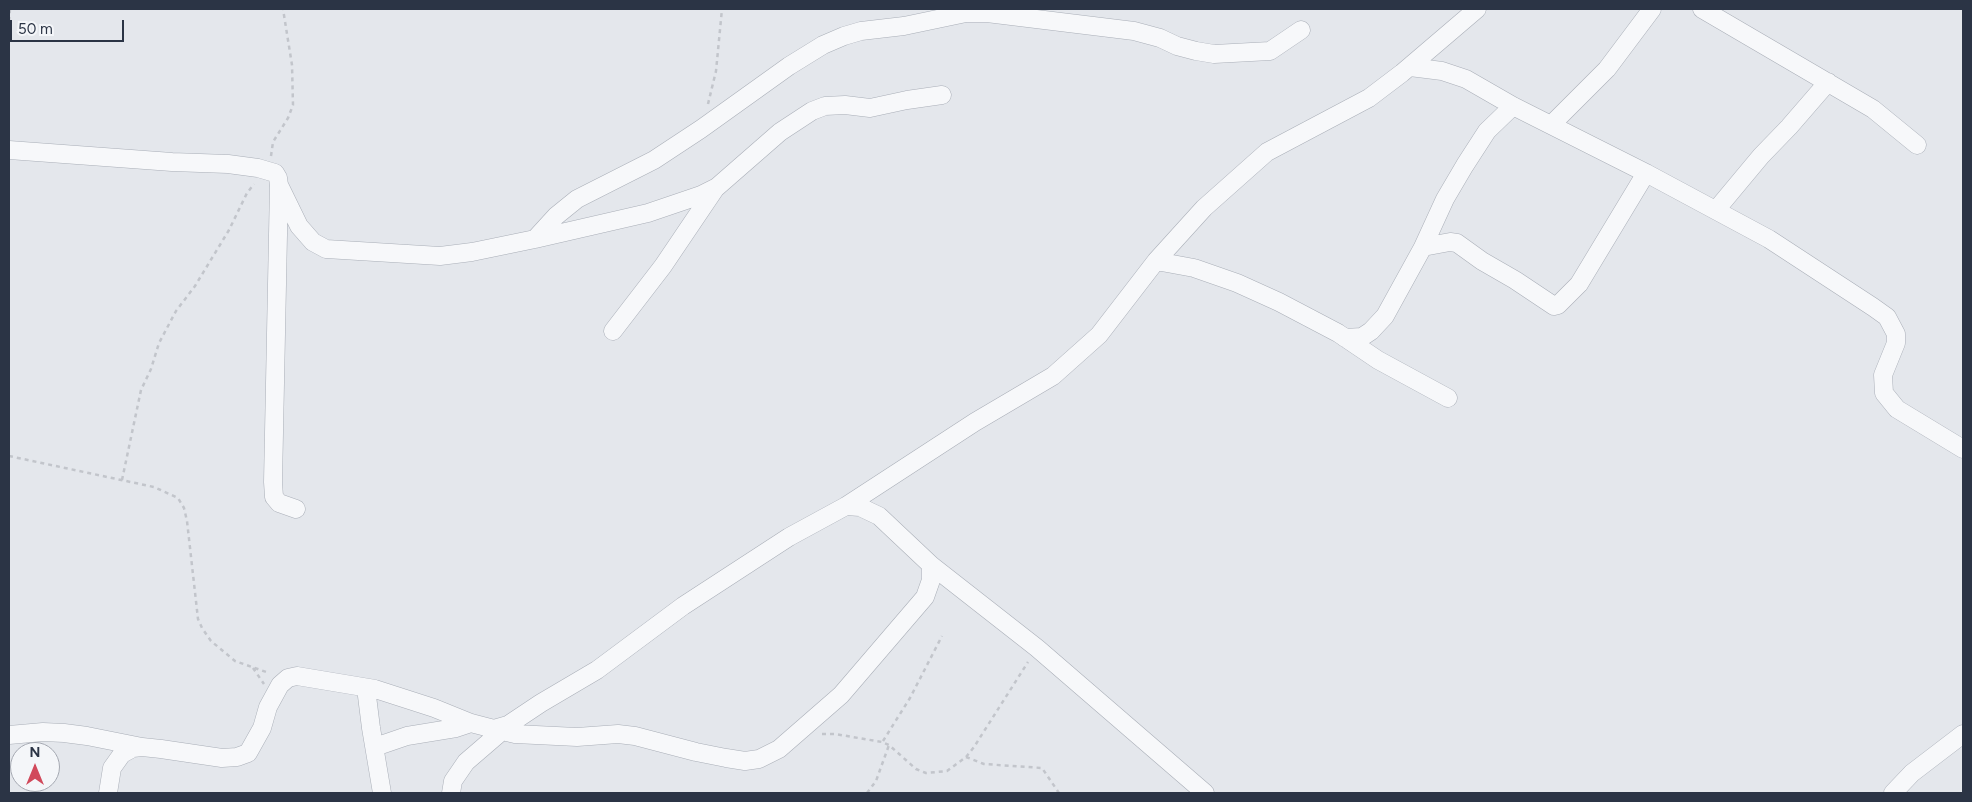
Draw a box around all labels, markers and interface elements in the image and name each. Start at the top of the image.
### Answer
scale bar [12,10,126,42]
text: 50 m [18,20,53,38]
north arrow [10,742,60,792]
text: N [30,744,40,761]

